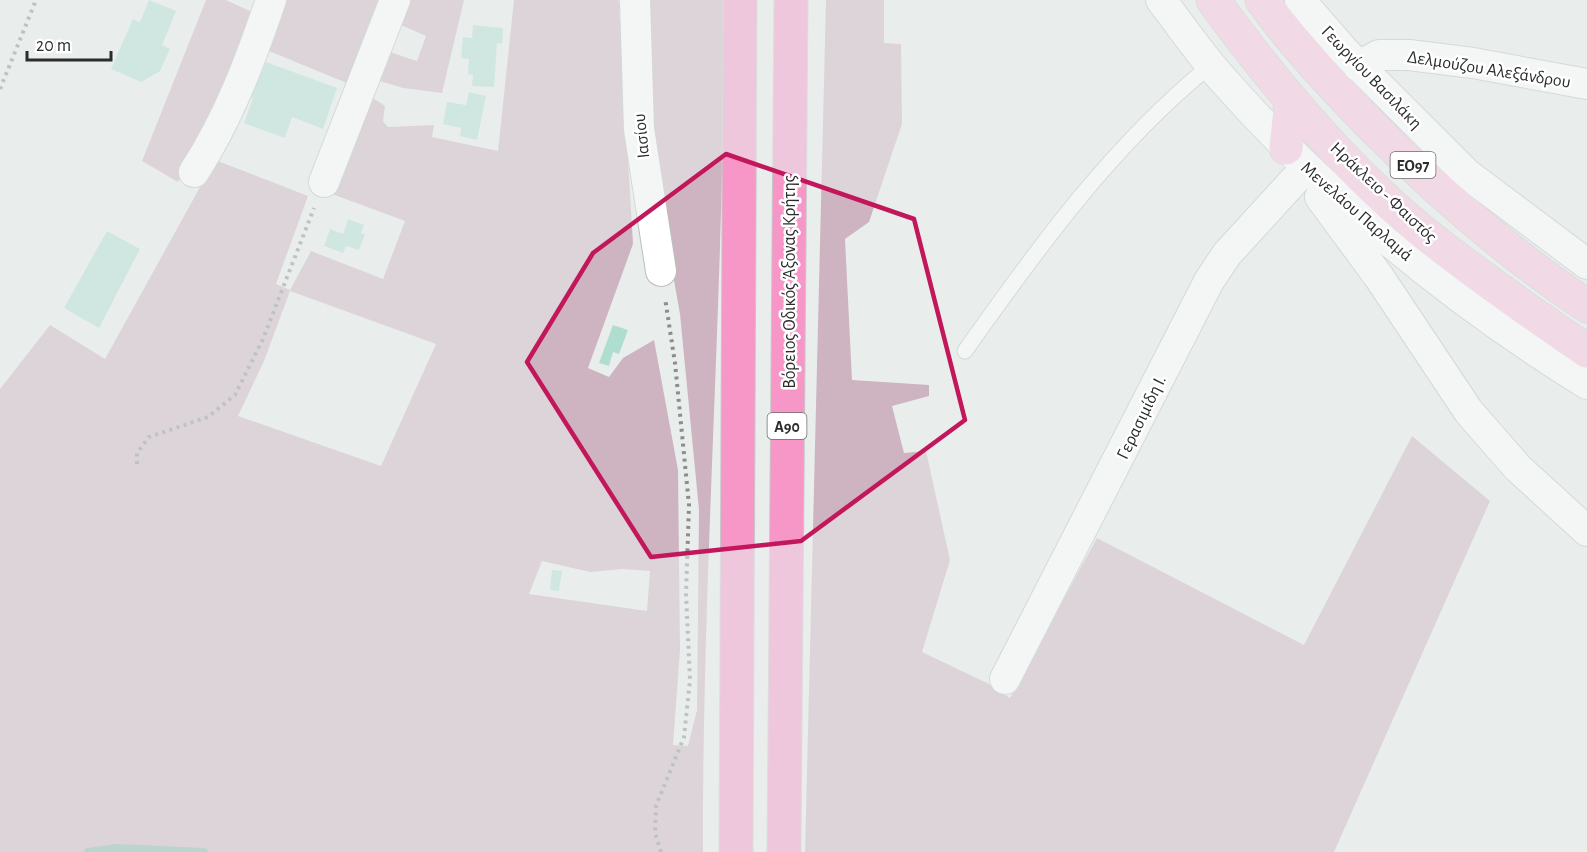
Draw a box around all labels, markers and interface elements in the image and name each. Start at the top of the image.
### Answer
street label: Γεωργίου Βασιλάκη [1318,22,1426,133]
scale bar [27,24,111,62]
text: 20 m [36,37,71,55]
street label: Δελμούζου Αλεξάνδρου [1406,48,1572,92]
street label: Ιασίου [630,112,653,159]
street label: Ηράκλειο - Φαιστός [1327,139,1440,246]
road number: ΕΟ97 [1390,152,1436,178]
street label: Μενελάου Παρλαμά [1297,159,1416,265]
street label: Βόρειος Οδικός Άξονας Κρήτης [781,175,799,389]
street label: Γερασιμίδη Ι. [1113,372,1170,462]
road number: Α90 [768,413,806,439]

